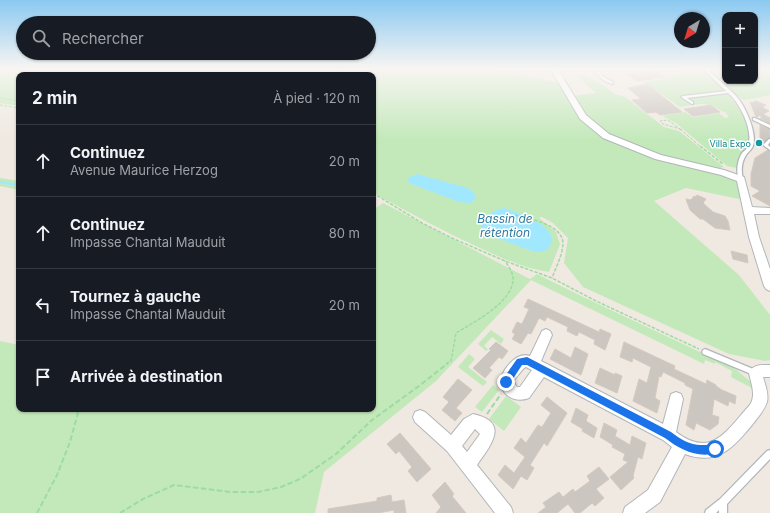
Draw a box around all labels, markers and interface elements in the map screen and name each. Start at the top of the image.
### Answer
north arrow [674,12,710,48]
map controls [722,12,758,84]
button: + [722,12,758,48]
search box [16,16,376,60]
icon: search [30,27,52,49]
text: Rechercher [62,29,144,48]
button: − [722,48,758,84]
text: 2 min [32,88,77,108]
text: À pied · 120 m [273,90,360,106]
place label: Villa Expo [709,138,751,149]
marker: Villa Expo [754,138,764,148]
text: Continuez [70,143,145,162]
icon: ahead [32,150,54,172]
text: 20 m [329,153,360,169]
text: Avenue Maurice Herzog [70,162,218,178]
water label: Bassin de rétention [477,211,533,240]
text: Continuez [70,215,145,234]
icon: ahead [32,222,54,244]
text: 80 m [329,225,360,241]
text: Impasse Chantal Mauduit [70,234,226,250]
text: Tournez à gauche [70,287,201,306]
icon: left [32,294,54,316]
text: 20 m [329,297,360,313]
text: Impasse Chantal Mauduit [70,306,226,322]
icon: arrive [32,366,54,388]
text: Arrivée à destination [70,367,223,386]
route end [497,373,515,391]
route start [706,440,724,458]

